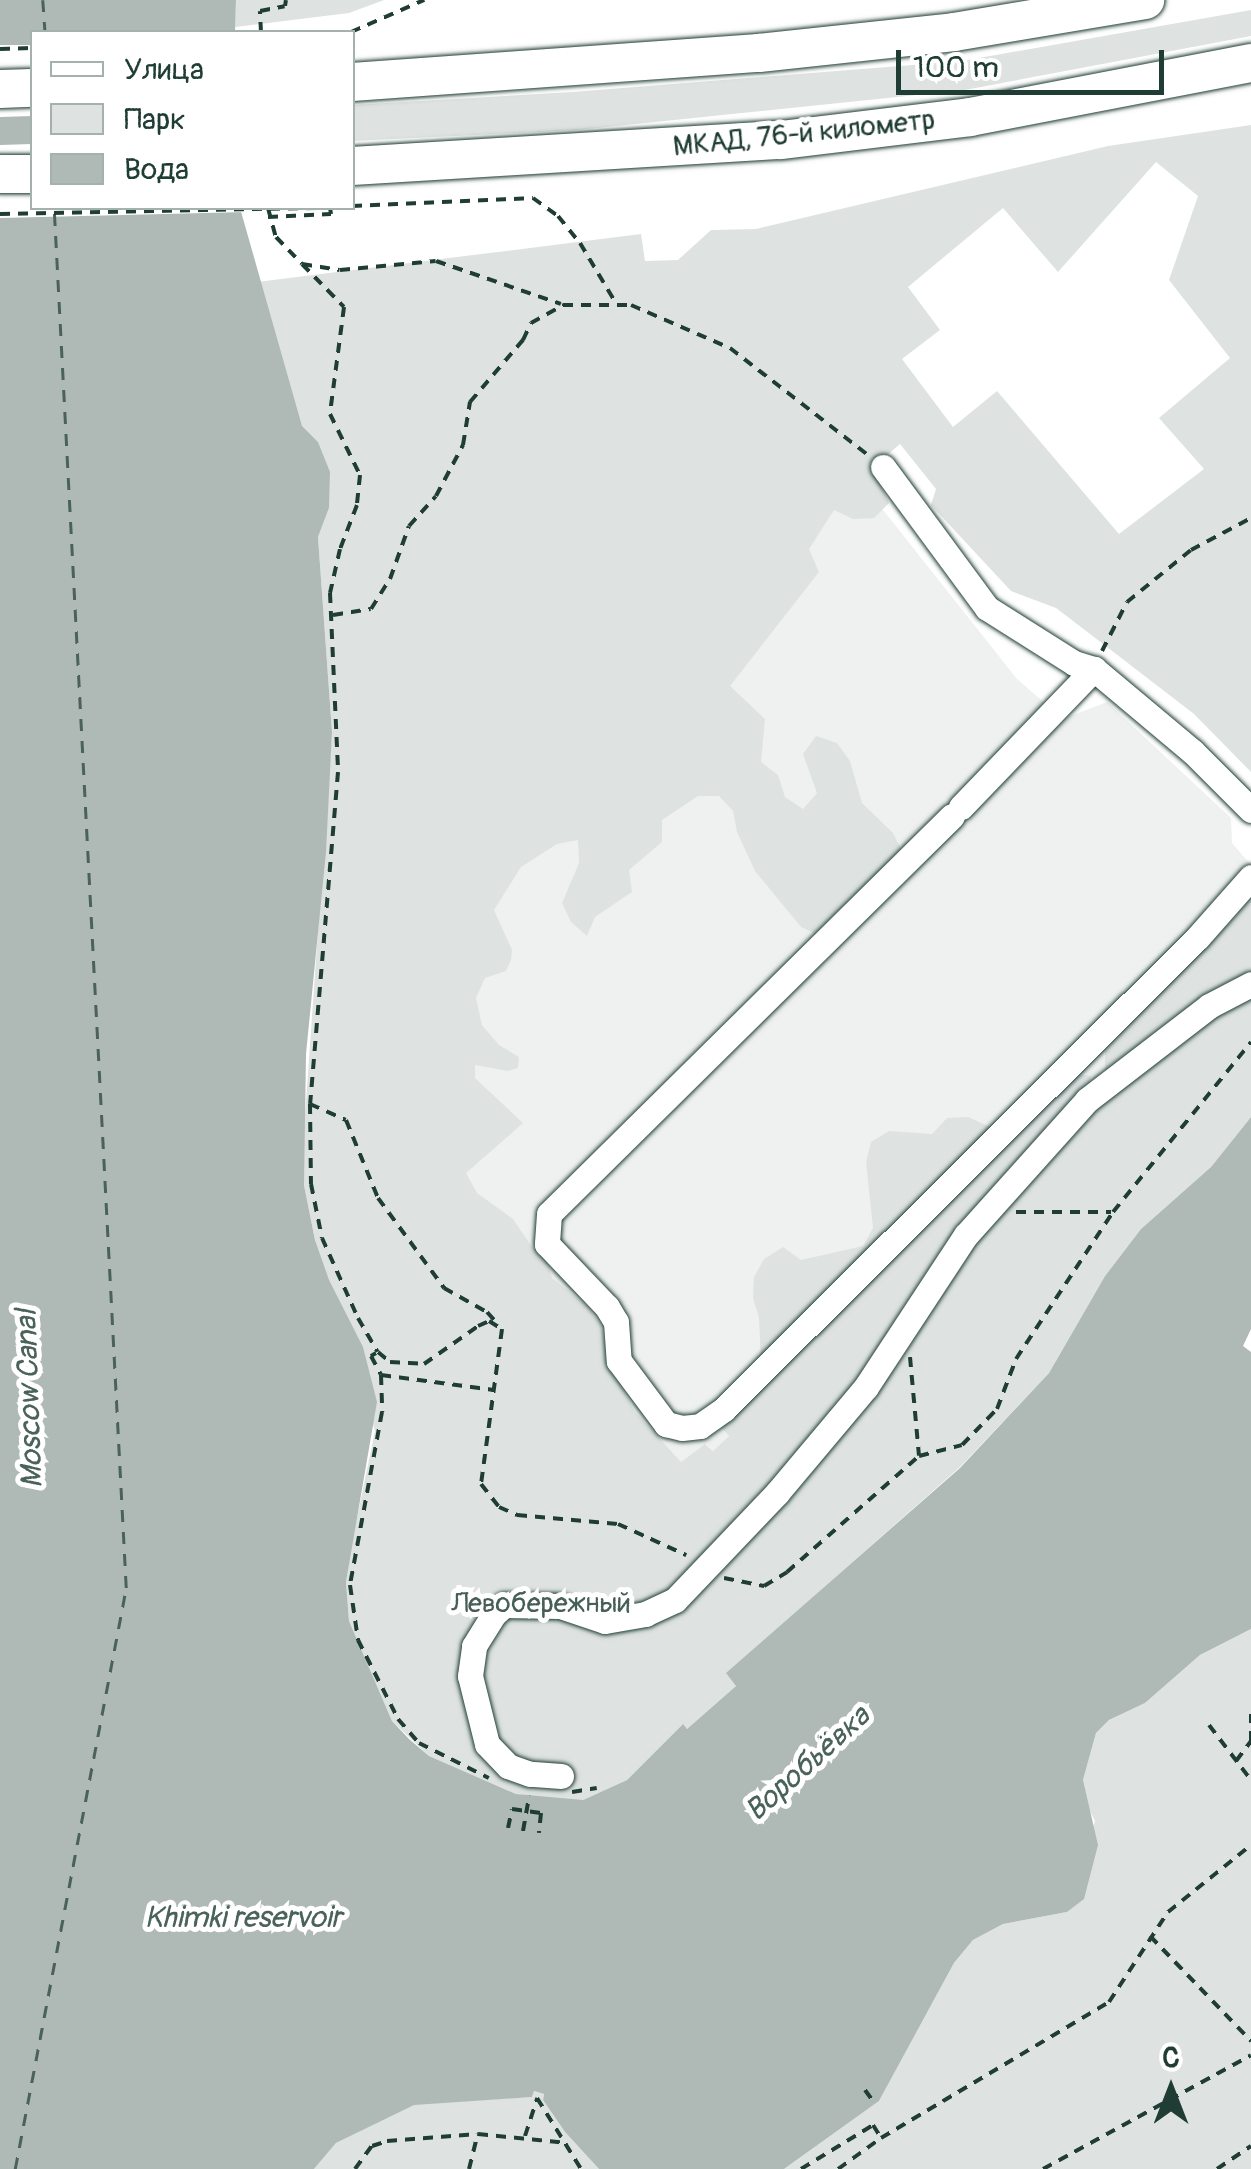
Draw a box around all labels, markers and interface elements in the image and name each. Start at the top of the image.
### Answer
legend [30,30,355,210]
scale bar [901,30,1168,92]
text: 100 m [913,49,999,86]
text: Улица [124,51,204,88]
text: Парк [124,101,186,138]
street label: МКАД, 76-й километр [671,104,937,164]
text: Вода [124,151,189,188]
water label: Moscow Canal [9,1309,51,1489]
park label: Левобережный [451,1587,631,1621]
water label: Воробьёвка [738,1699,878,1829]
water label: Khimki reservoir [144,1900,342,1936]
north arrow [1121,2039,1221,2139]
text: С [1162,2041,1180,2076]

